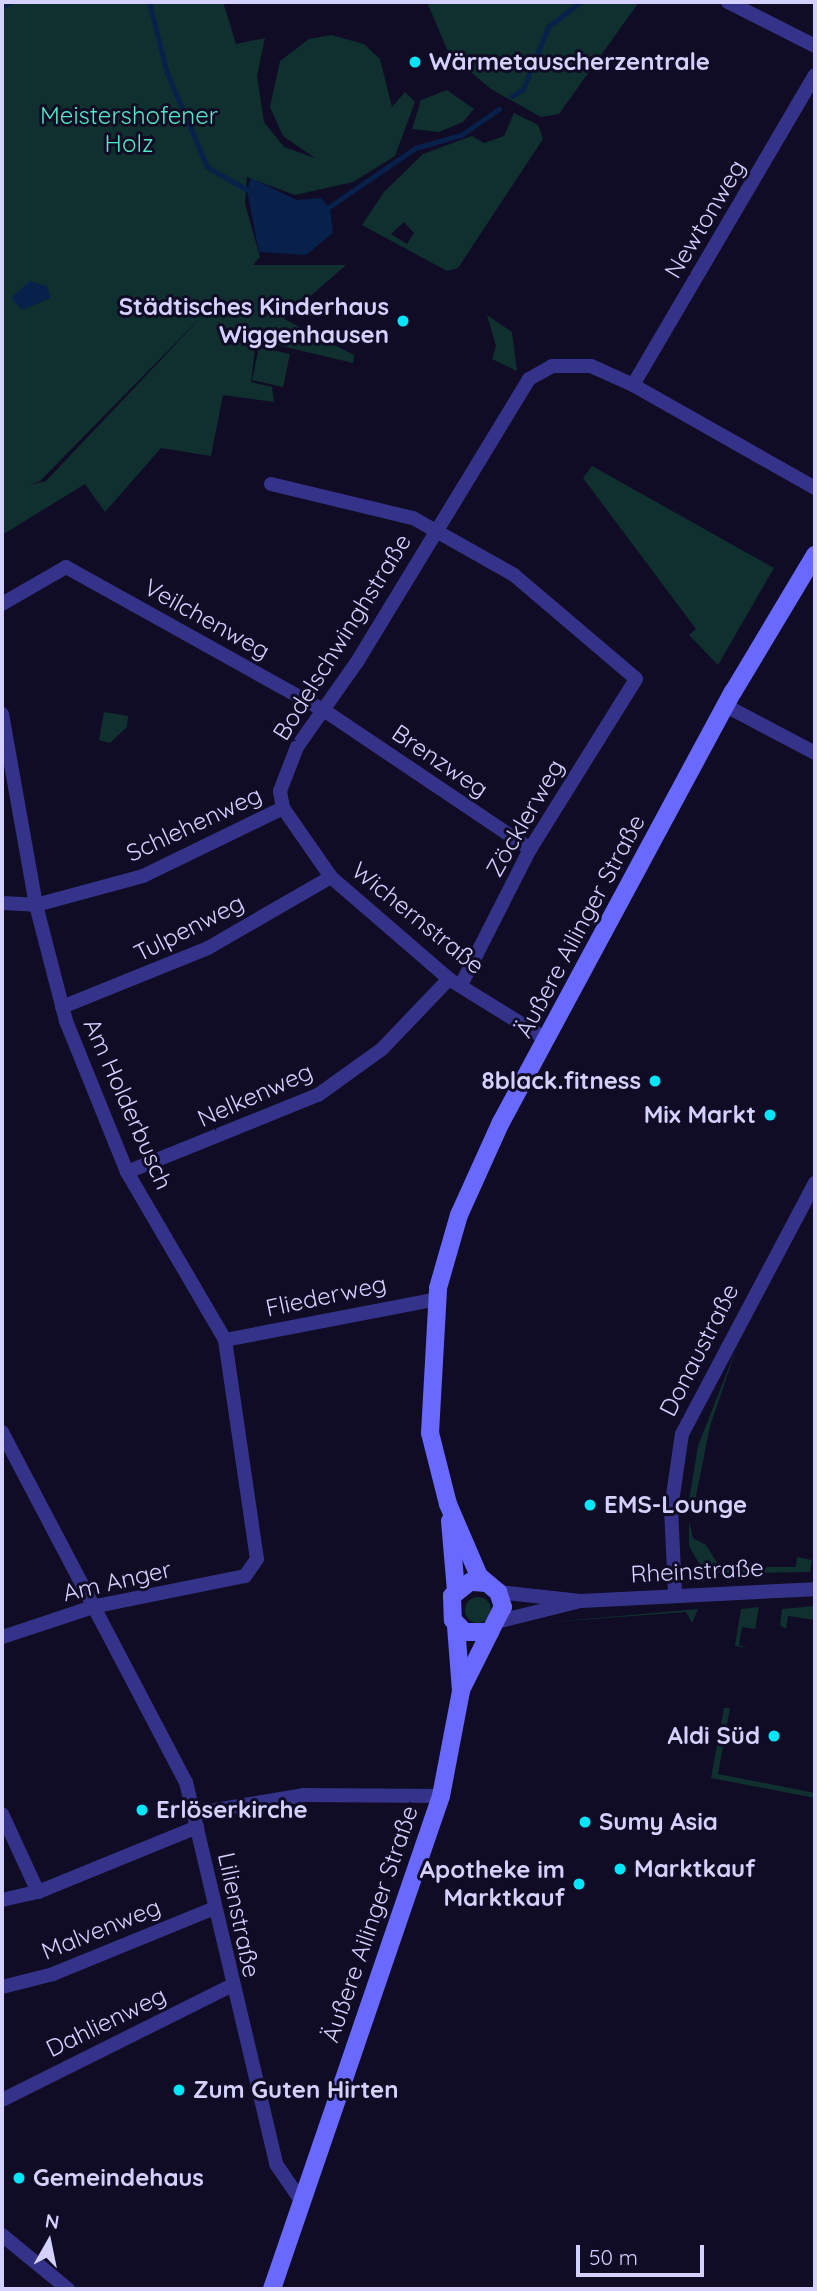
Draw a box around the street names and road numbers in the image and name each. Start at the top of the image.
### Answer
street label: Newtonweg [658,155,752,283]
street label: Bodelschwinghstraße [267,529,417,745]
street label: Veilchenweg [139,573,275,665]
street label: Brenzweg [386,718,494,804]
street label: Zöcklerweg [480,754,570,882]
street label: Schlehenweg [122,780,266,868]
street label: Äußere Ailinger Straße [509,810,651,1042]
street label: Wichernstraße [346,856,490,980]
street label: Tulpenweg [129,888,249,968]
street label: Am Holderbusch [77,1014,179,1194]
street label: Nelkenweg [193,1057,317,1133]
street label: Fliederweg [263,1269,389,1323]
street label: Donaustraße [653,1279,745,1421]
street label: Rheinstraße [630,1553,764,1589]
street label: Am Anger [60,1555,174,1607]
street label: Äußere Ailinger Straße [316,1802,424,2046]
street label: Lilienstraße [212,1850,266,1980]
street label: Malvenweg [37,1892,165,1966]
street label: Dahlienweg [41,1981,171,2063]

